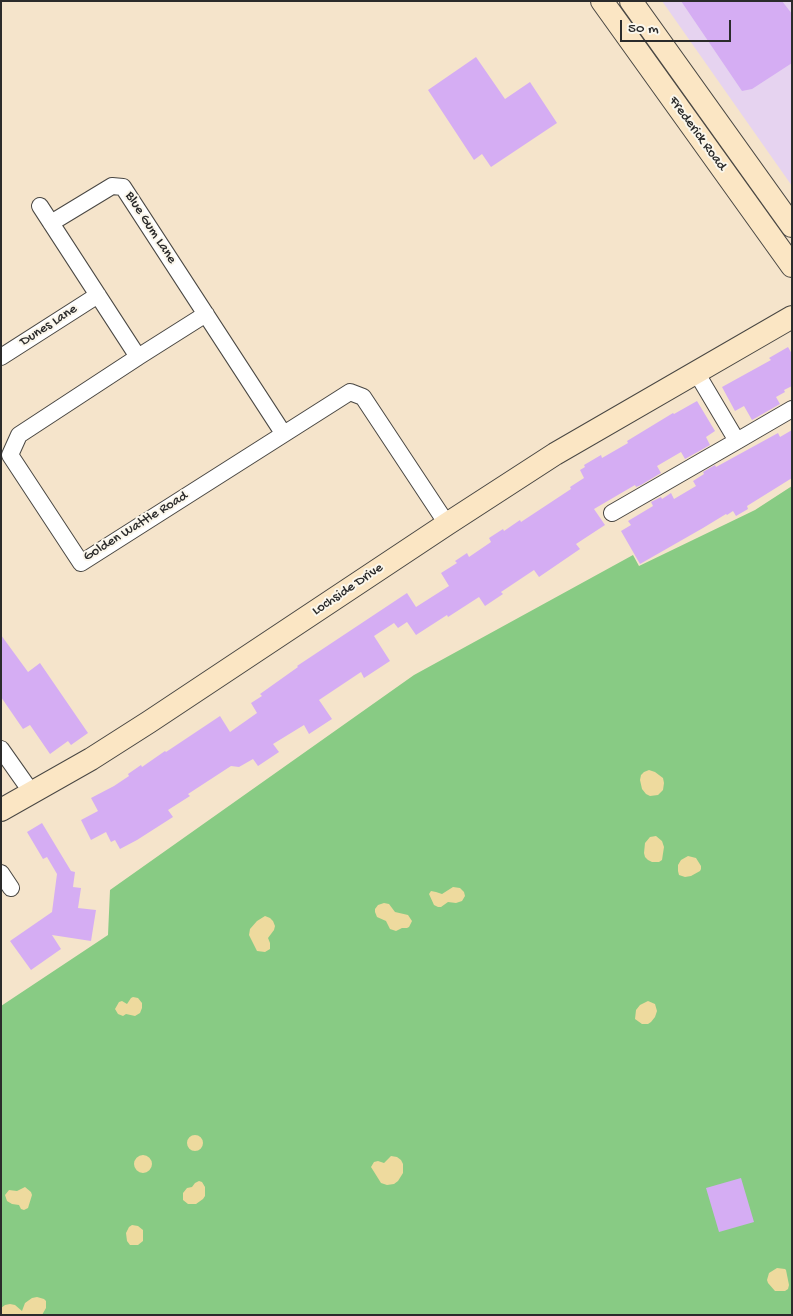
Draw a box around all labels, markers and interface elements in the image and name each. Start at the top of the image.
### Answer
scale bar [623,10,734,42]
text: 50 m [628,20,659,38]
street label: Frederick Road [664,94,730,174]
street label: Blue Gum Lane [120,189,180,267]
street label: Dunes Lane [17,301,81,351]
street label: Golden Wattle Road [81,488,191,566]
street label: Lochside Drive [309,560,387,620]

